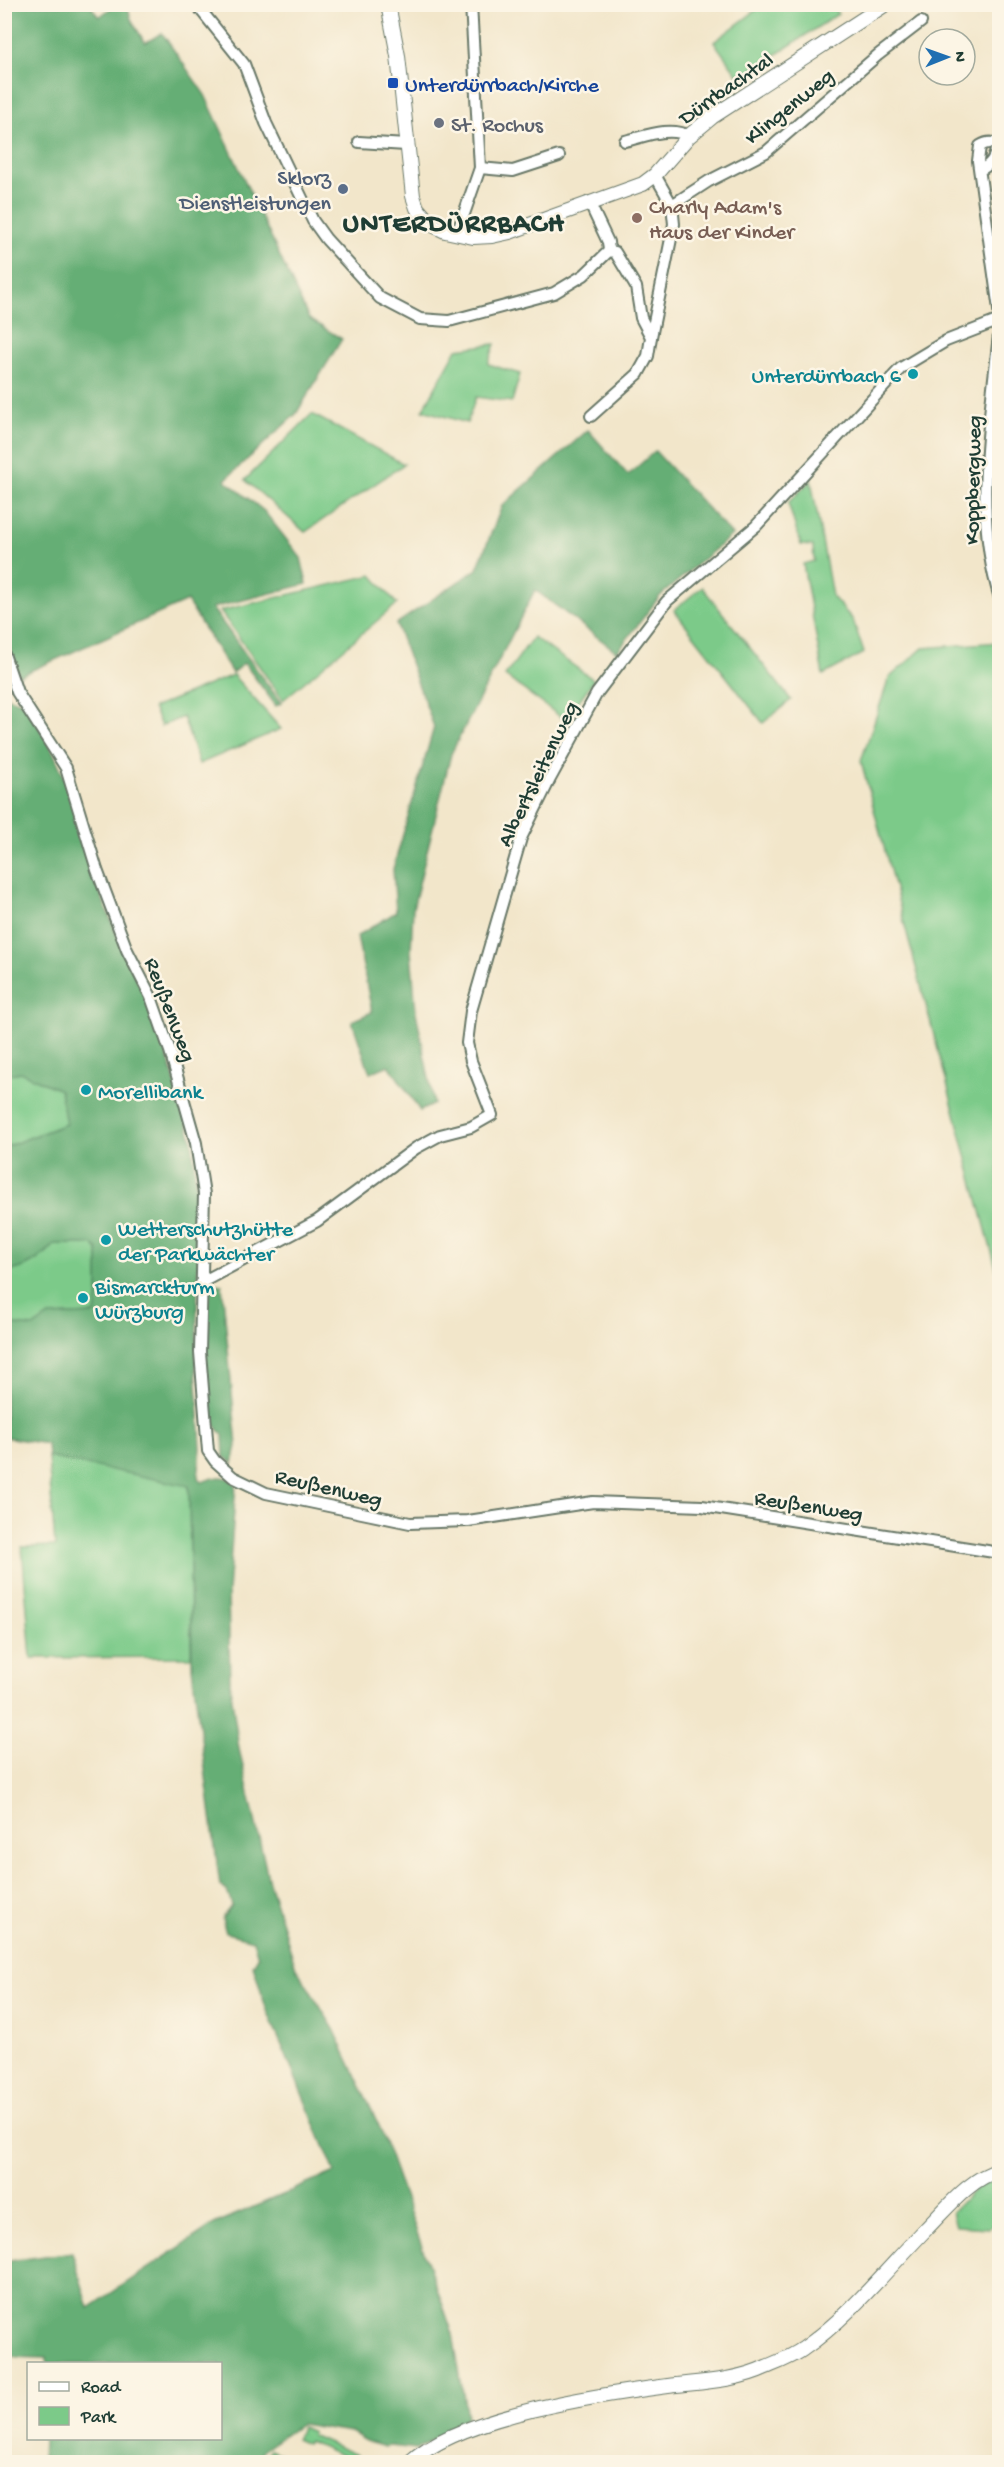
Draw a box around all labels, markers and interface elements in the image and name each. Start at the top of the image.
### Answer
north arrow [917,27,977,87]
street label: Dürrbachtal [673,48,780,133]
text: N [949,51,968,63]
street label: Klingenweg [741,64,840,152]
place label: Unterdürrbach/Kirche [405,74,599,100]
marker: Unterdürrbach/Kirche [386,76,400,90]
place label: St. Rochus [451,114,544,140]
marker: St. Rochus [432,116,446,130]
place label: Sklorz Dienstleistungen [178,167,332,218]
marker: Sklorz Dienstleistungen [336,182,350,196]
place label: Charly Adam's Haus der Kinder [649,196,796,247]
district label: UNTERDÜRRBACH [343,209,565,242]
marker: Charly Adam's Haus der Kinder [630,211,644,225]
place label: Unterdürrbach 6 [751,365,902,391]
marker: Unterdürrbach 6 [906,367,920,381]
street label: Koppbergweg [961,415,989,545]
street label: Albertsleitenweg [493,698,586,852]
street label: Reußenweg [137,955,200,1066]
place label: Morellibank [98,1081,205,1107]
marker: Morellibank [79,1083,93,1097]
place label: Wetterschutzhütte der Parkwächter [118,1218,294,1269]
marker: Wetterschutzhütte der Parkwächter [99,1233,113,1247]
place label: Bismarckturm Würzburg [94,1276,215,1327]
marker: Bismarckturm Würzburg [76,1291,90,1305]
street label: Reußenweg [272,1465,384,1515]
street label: Reußenweg [752,1487,864,1529]
legend [27,2362,222,2440]
text: Road [81,2378,122,2399]
text: Park [80,2408,117,2429]

